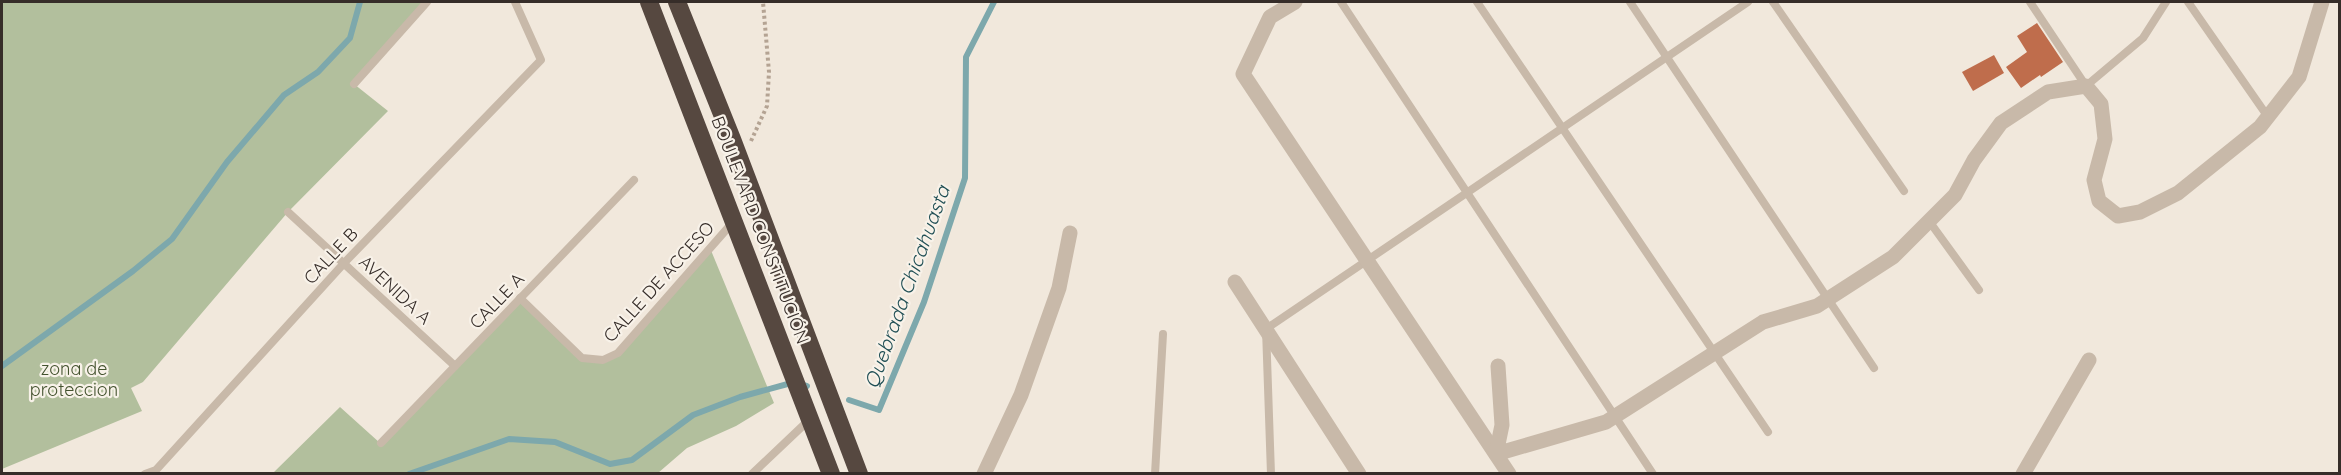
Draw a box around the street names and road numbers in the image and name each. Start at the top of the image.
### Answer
street label: BOULEVARD CONSTITUCIÓN [706,113,815,347]
street label: CALLE DE ACCESO [598,216,719,347]
street label: CALLE B [299,222,363,289]
street label: AVENIDA A [354,250,437,329]
street label: CALLE A [464,267,529,334]

